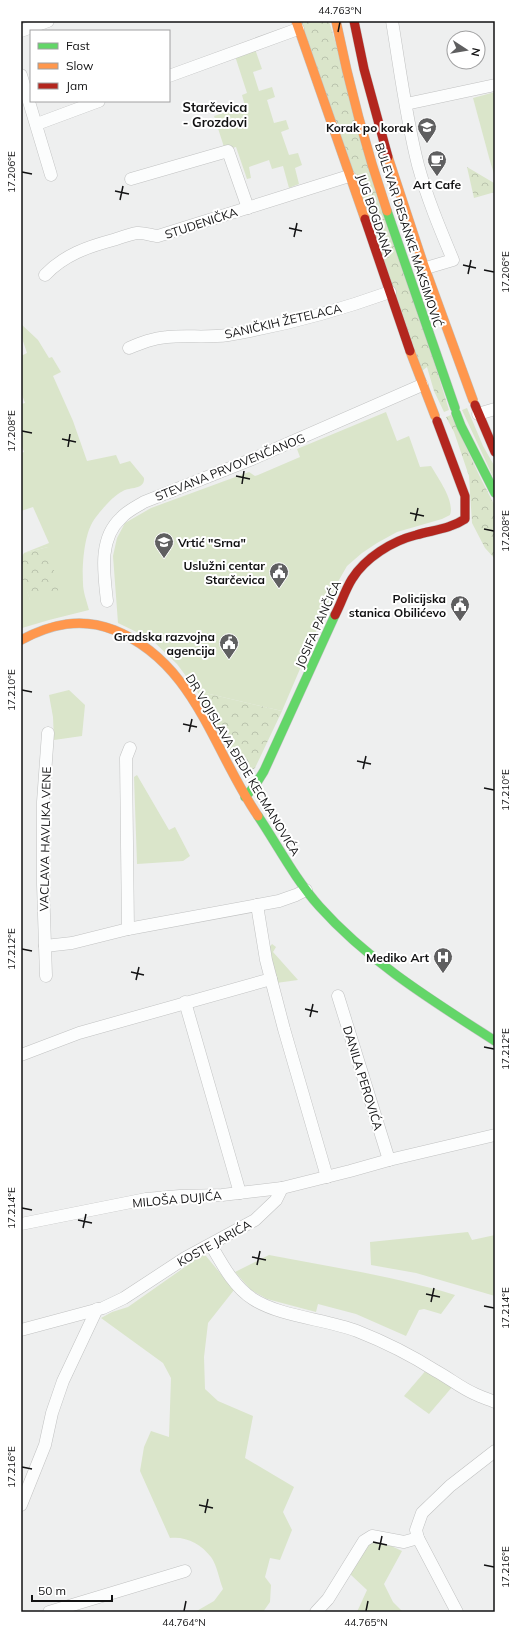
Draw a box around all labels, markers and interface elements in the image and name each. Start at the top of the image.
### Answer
text: 44.763°N [318,4,362,17]
legend [30,30,170,102]
north arrow [446,30,486,70]
text: Fast [66,38,90,53]
text: N [468,47,483,58]
text: Slow [66,58,94,73]
text: Jam [66,78,88,93]
district label: Starčevica - Grozdovi [183,99,247,130]
school or university icon: Korak po korak [416,116,438,144]
place label: Korak po korak [326,120,413,135]
street label: BULEVAR DESANKE MAKSIMOVIĆ [372,141,446,329]
cafe icon: Art Cafe [426,149,448,177]
text: 17.206°E [5,151,18,193]
street label: JUG BOGDANA [354,172,396,258]
place label: Art Cafe [413,177,462,192]
street label: STUDENIČKA [163,204,239,242]
text: 17.206°E [499,251,512,293]
street label: SANIČKIH ŽETELACA [223,300,343,342]
text: 17.208°E [5,410,18,452]
street label: STEVANA PRVOVENČANOG [153,430,307,504]
text: 17.208°E [499,510,512,552]
school or university icon: Vrtić "Srna" [153,531,175,559]
place label: Vrtić "Srna" [177,535,246,550]
place label: Uslužni centar Starčevica [183,558,265,587]
public building icon: Uslužni centar Starčevica [268,561,290,589]
street label: JOSIFA PANČIĆA [292,578,344,670]
place label: Policijska stanica Obilićevo [349,591,446,620]
public building icon: Policijska stanica Obilićevo [449,594,471,622]
place label: Gradska razvojna agencija [114,629,215,658]
public building icon: Gradska razvojna agencija [218,632,240,660]
text: 17.210°E [5,669,18,711]
street label: DR VOJISLAVA ĐEDE KECMANOVIĆA [183,671,303,859]
street label: VACLAVA HAVLIKA VENE [36,766,54,912]
text: 17.210°E [499,769,512,811]
text: 17.212°E [5,928,18,970]
hospital icon: Mediko Art [432,946,454,974]
place label: Mediko Art [366,950,429,965]
street label: DANILA PEROVIĆA [340,1024,386,1132]
text: 17.212°E [499,1028,512,1070]
text: 17.214°E [5,1187,18,1229]
street label: MILOŠA DUJIĆA [132,1188,222,1210]
street label: KOSTE JARIĆA [174,1216,254,1270]
text: 17.214°E [499,1287,512,1329]
text: 17.216°E [5,1446,18,1488]
text: 17.216°E [499,1546,512,1588]
scale bar [32,1577,112,1603]
text: 50 m [38,1583,66,1598]
text: 44.764°N [162,1616,206,1629]
text: 44.765°N [344,1616,388,1629]

